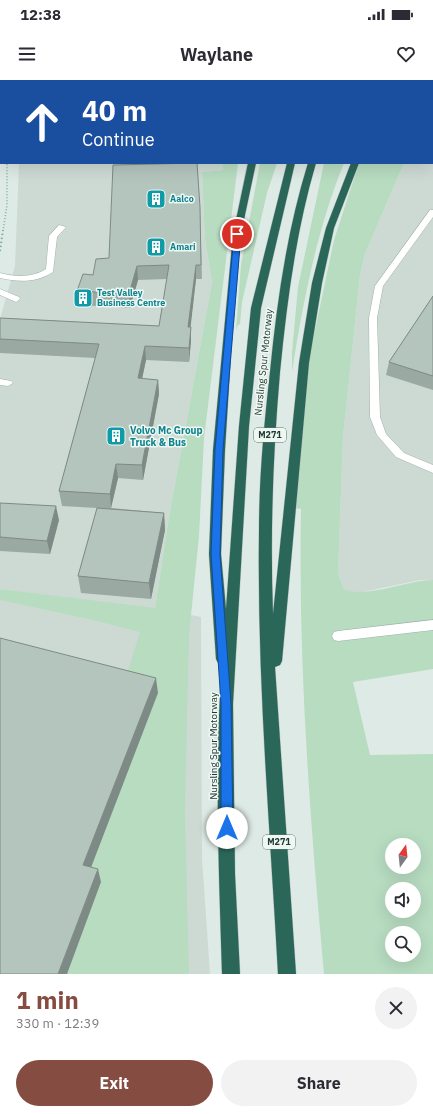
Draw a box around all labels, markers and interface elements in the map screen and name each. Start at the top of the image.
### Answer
text: 12:38 [20,5,61,24]
icon: menu [16,43,38,65]
text: Waylane [180,43,253,66]
icon: heart [395,43,417,65]
text: 40 m [82,92,147,129]
icon: ahead [16,96,68,148]
text: Continue [82,128,155,151]
building icon: Aalco [145,188,167,210]
place label: Aalco [170,193,194,204]
pin [220,217,254,251]
icon: arrive [226,223,248,245]
building icon: Amari [145,236,167,258]
place label: Amari [170,241,196,252]
building icon: Test Valley Business Centre [72,287,94,309]
place label: Test Valley Business Centre [97,287,165,308]
street label: Nursling Spur Motorway [251,308,276,416]
place label: Volvo Mc Group Truck & Bus [130,424,203,449]
building icon: Volvo Mc Group Truck & Bus [105,425,127,447]
road number: M271 [254,428,286,442]
street label: Nursling Spur Motorway [207,692,220,800]
position arrow [206,807,248,849]
road number: M271 [263,835,295,849]
north arrow [385,838,421,874]
map controls [385,838,421,962]
button: sound [385,882,421,918]
button: search [385,926,421,962]
text: 1 min [16,984,79,1016]
button: close [375,987,417,1029]
text: 330 m · 12:39 [16,1015,99,1032]
button: Exit [16,1060,213,1106]
button: Share [221,1060,417,1106]

